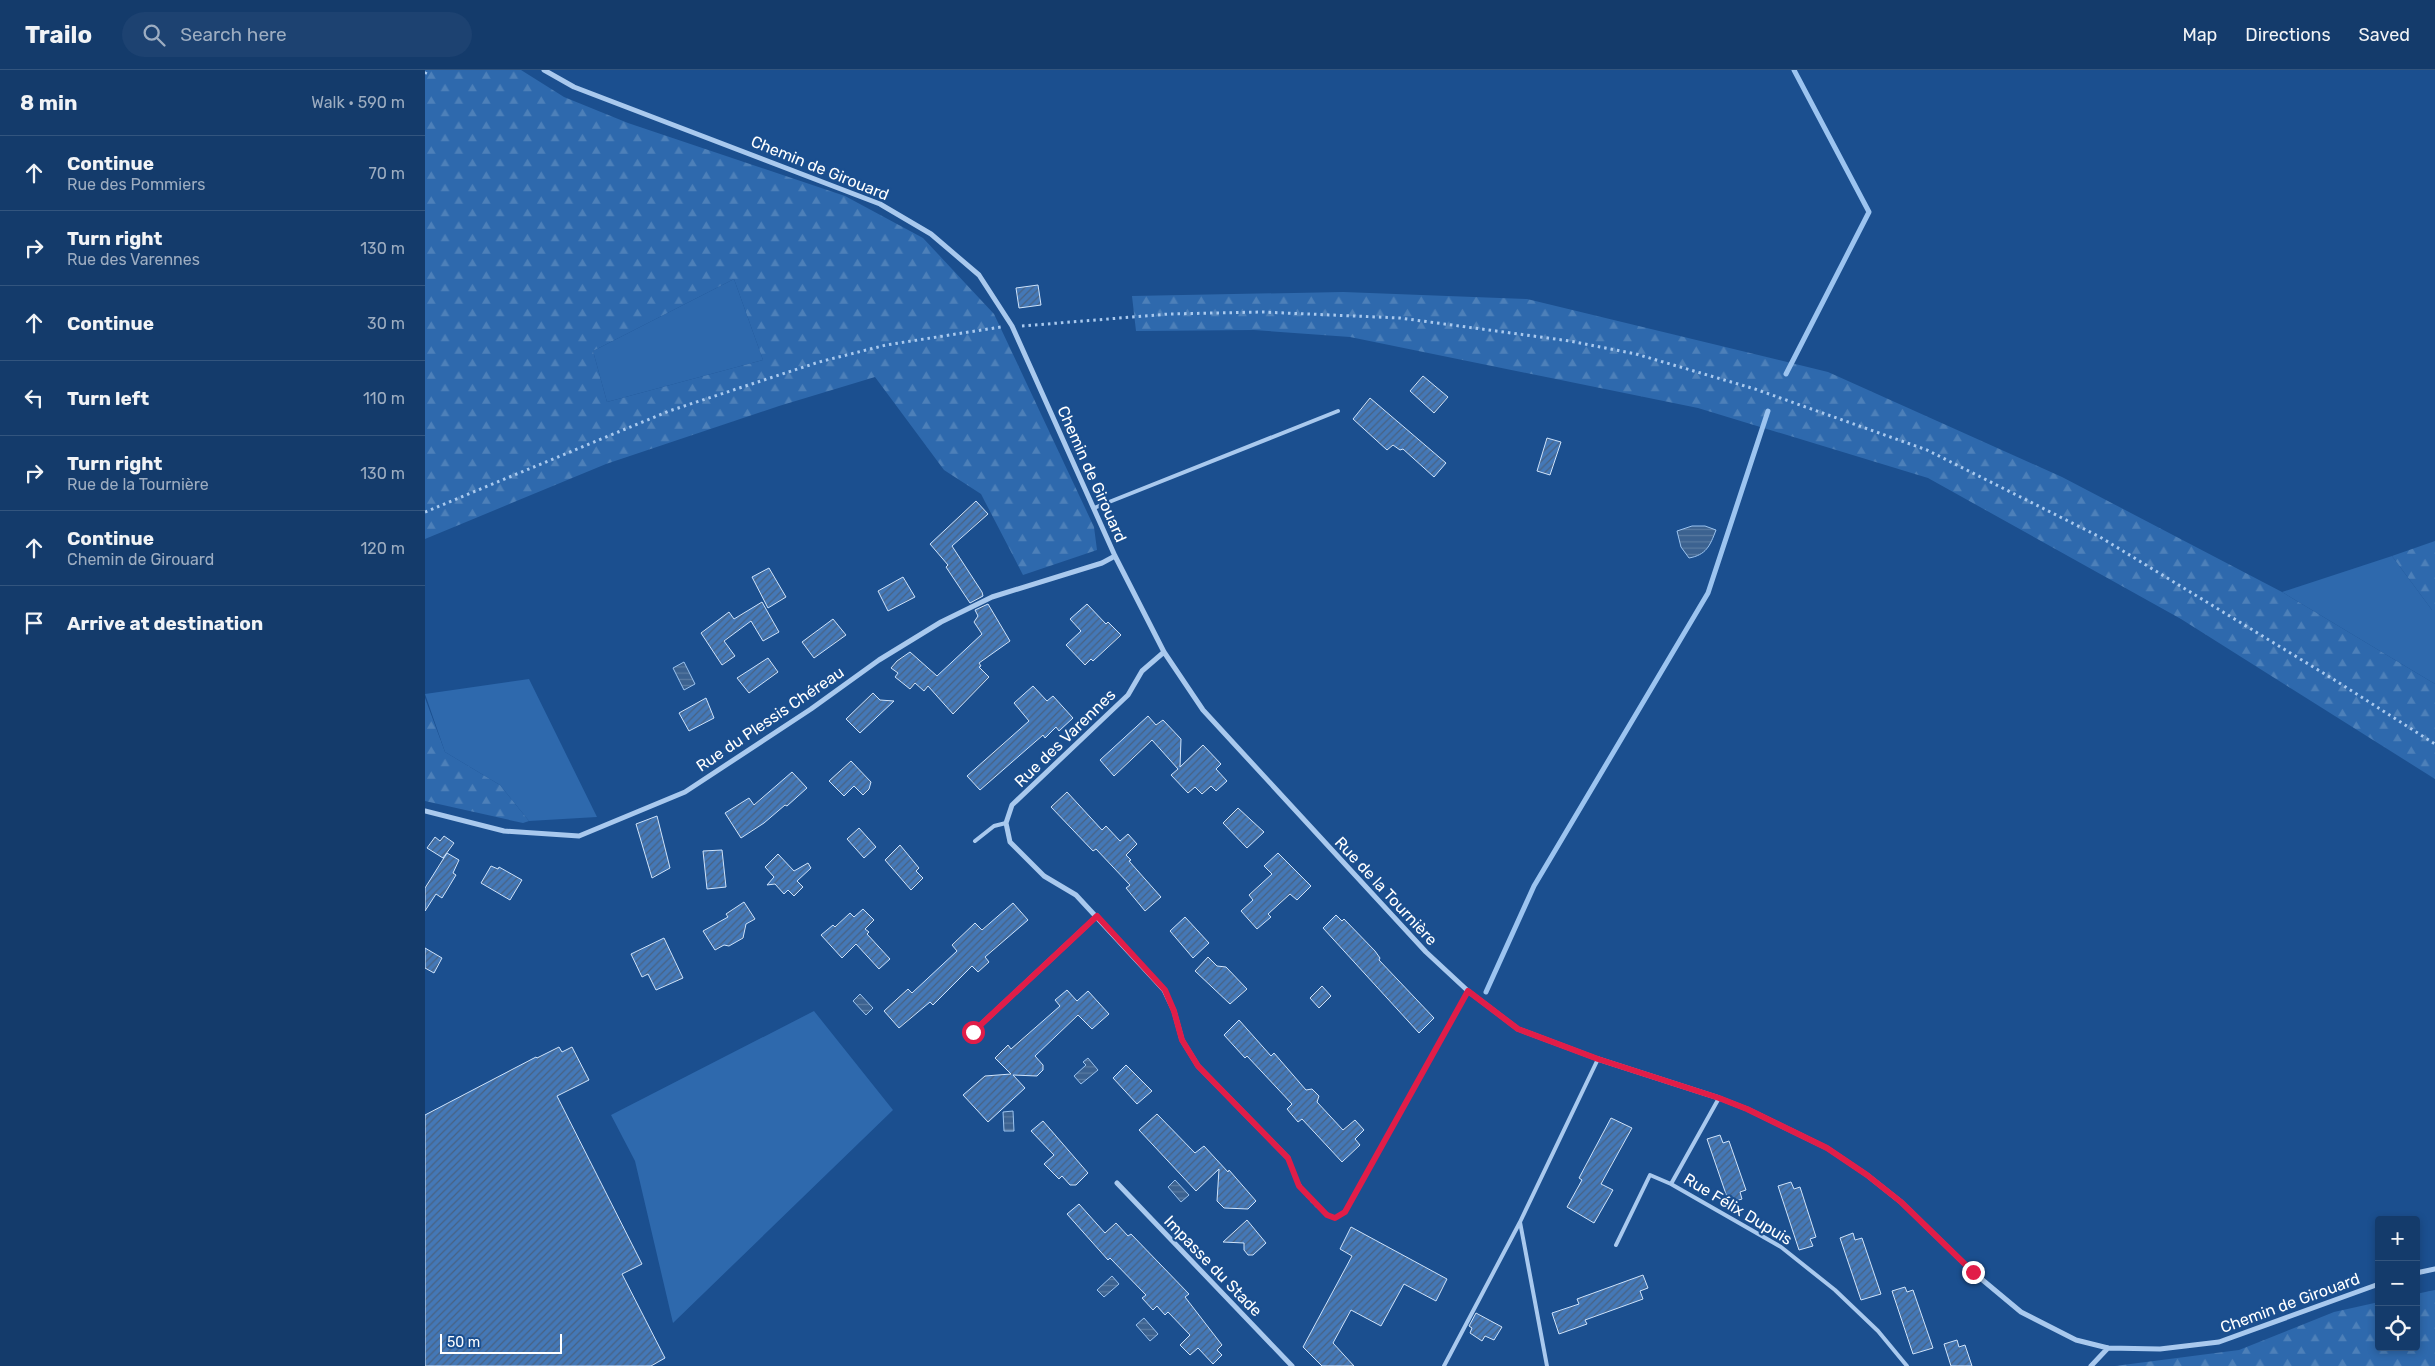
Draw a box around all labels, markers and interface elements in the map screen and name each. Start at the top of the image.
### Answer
search box [122,12,472,57]
text: Trailo [25,21,92,49]
icon: search [140,21,168,49]
text: Search here [180,23,287,46]
text: Map [2182,24,2217,46]
text: Directions [2245,24,2331,46]
text: Saved [2359,24,2410,46]
text: 8 min [20,90,77,115]
text: Walk · 590 m [311,93,405,112]
street label: Chemin de Girouard [748,132,892,204]
text: Continue [67,152,154,175]
icon: ahead [20,159,48,187]
text: 70 m [368,164,405,183]
text: Rue des Pommiers [67,175,205,194]
text: Turn right [67,227,162,250]
icon: right [20,234,48,262]
text: 130 m [360,239,405,258]
text: Rue des Varennes [67,250,200,269]
icon: ahead [20,309,48,337]
text: Continue [67,312,154,335]
text: 30 m [367,314,405,333]
icon: left [20,384,48,412]
text: Turn left [67,387,149,410]
text: 110 m [363,389,405,408]
street label: Chemin de Girouard [1053,403,1131,545]
text: Turn right [67,452,162,475]
icon: right [20,459,48,487]
text: 130 m [360,464,405,483]
text: Rue de la Tournière [67,475,209,494]
text: Continue [67,527,154,550]
icon: ahead [20,534,48,562]
text: 120 m [360,539,405,558]
text: Chemin de Girouard [67,550,214,569]
icon: arrive [20,609,48,637]
text: Arrive at destination [67,612,263,635]
street label: Rue du Plessis Chéreau [692,662,848,776]
street label: Rue des Varennes [1011,685,1119,791]
street label: Rue de la Tournière [1331,833,1441,949]
route start [962,1021,985,1044]
street label: Rue Félix Dupuis [1680,1169,1796,1249]
street label: Impasse du Stade [1160,1212,1266,1320]
map controls [2375,1216,2420,1351]
button: + [2375,1216,2420,1261]
route end [1962,1261,1985,1284]
button: − [2375,1261,2420,1306]
street label: Chemin de Girouard [2218,1269,2362,1337]
button: locate [2375,1306,2420,1351]
scale bar [440,1331,563,1354]
text: 50 m [447,1334,480,1351]

